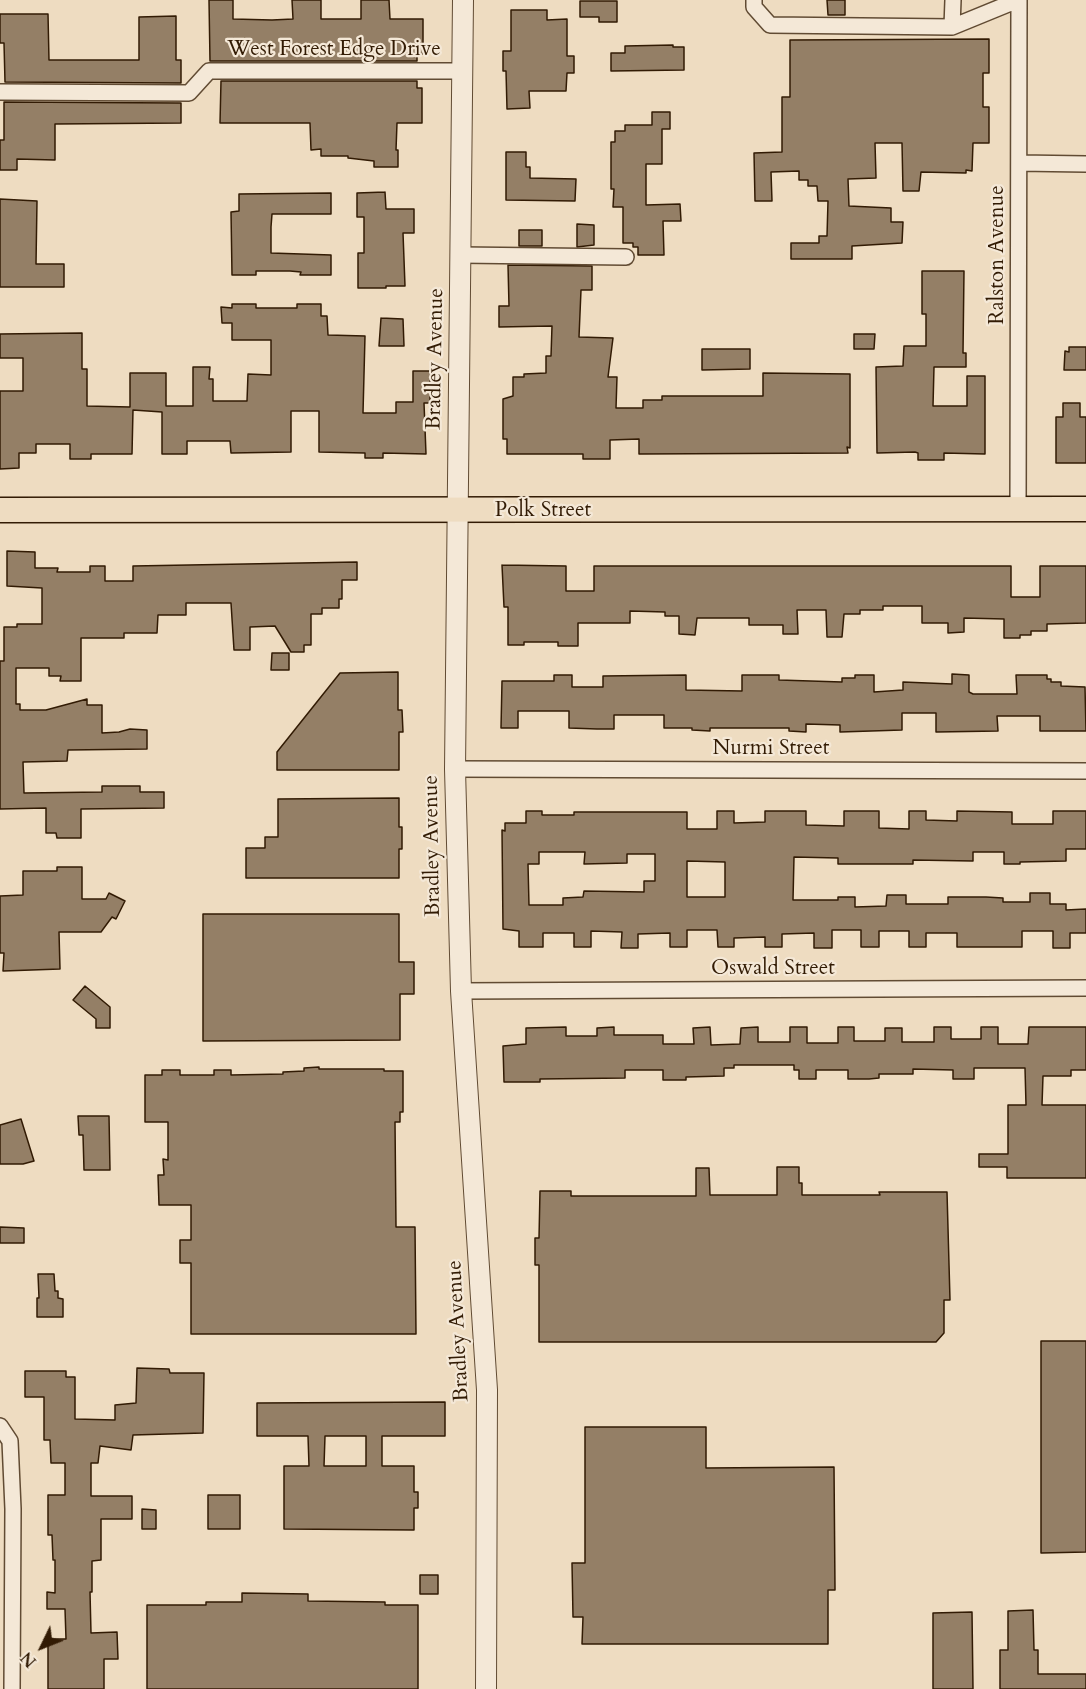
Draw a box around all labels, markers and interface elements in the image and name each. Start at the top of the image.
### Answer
street label: West Forest Edge Drive [227,37,441,63]
street label: Ralston Avenue [985,185,1011,325]
street label: Bradley Avenue [422,288,450,430]
street label: Polk Street [495,498,591,524]
street label: Nurmi Street [713,736,829,762]
street label: Bradley Avenue [419,775,447,917]
street label: Oswald Street [711,956,835,982]
street label: Bradley Avenue [443,1259,475,1403]
north arrow [12,1617,72,1677]
text: N [16,1647,42,1672]

